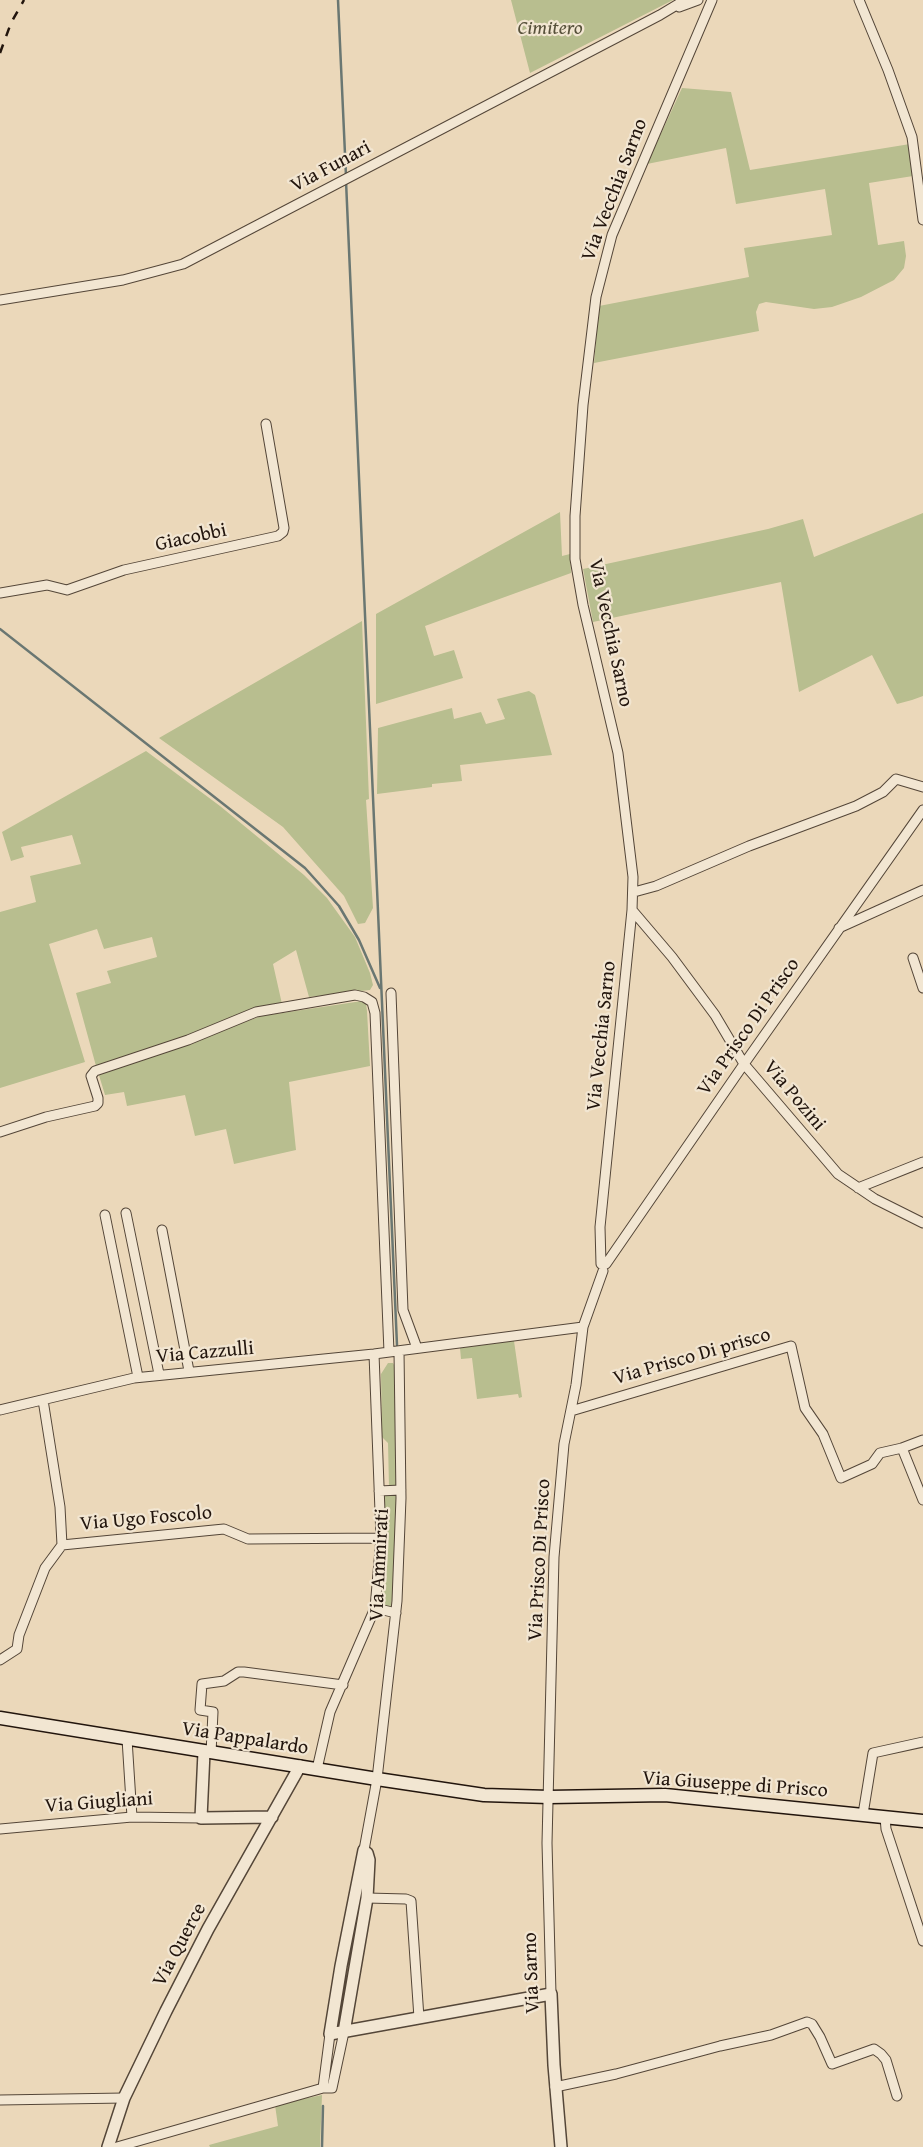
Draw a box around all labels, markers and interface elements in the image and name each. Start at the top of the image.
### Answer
park label: Cimitero [517,17,583,41]
street label: Via Vecchia Sarno [577,115,653,265]
street label: Via Funari [287,136,375,198]
street label: Giacobbi [153,519,229,557]
street label: Via Vecchia Sarno [583,557,637,709]
street label: Via Prisco Di Prisco [693,954,805,1100]
street label: Via Vecchia Sarno [582,960,622,1112]
street label: Via Pozini [758,1056,830,1136]
street label: Via Prisco Di prisco [611,1323,773,1391]
street label: Via Cazzulli [155,1337,255,1369]
street label: Via Prisco Di Prisco [524,1478,556,1642]
street label: Via Ugo Foscolo [79,1501,213,1537]
street label: Via Ammirati [365,1508,395,1622]
street label: Via Pappalardo [180,1717,310,1761]
street label: Via Giuseppe di Prisco [641,1767,829,1803]
street label: Via Giugliani [44,1787,154,1819]
street label: Via Querce [148,1899,212,1991]
street label: Via Sarno [519,1932,545,2014]

